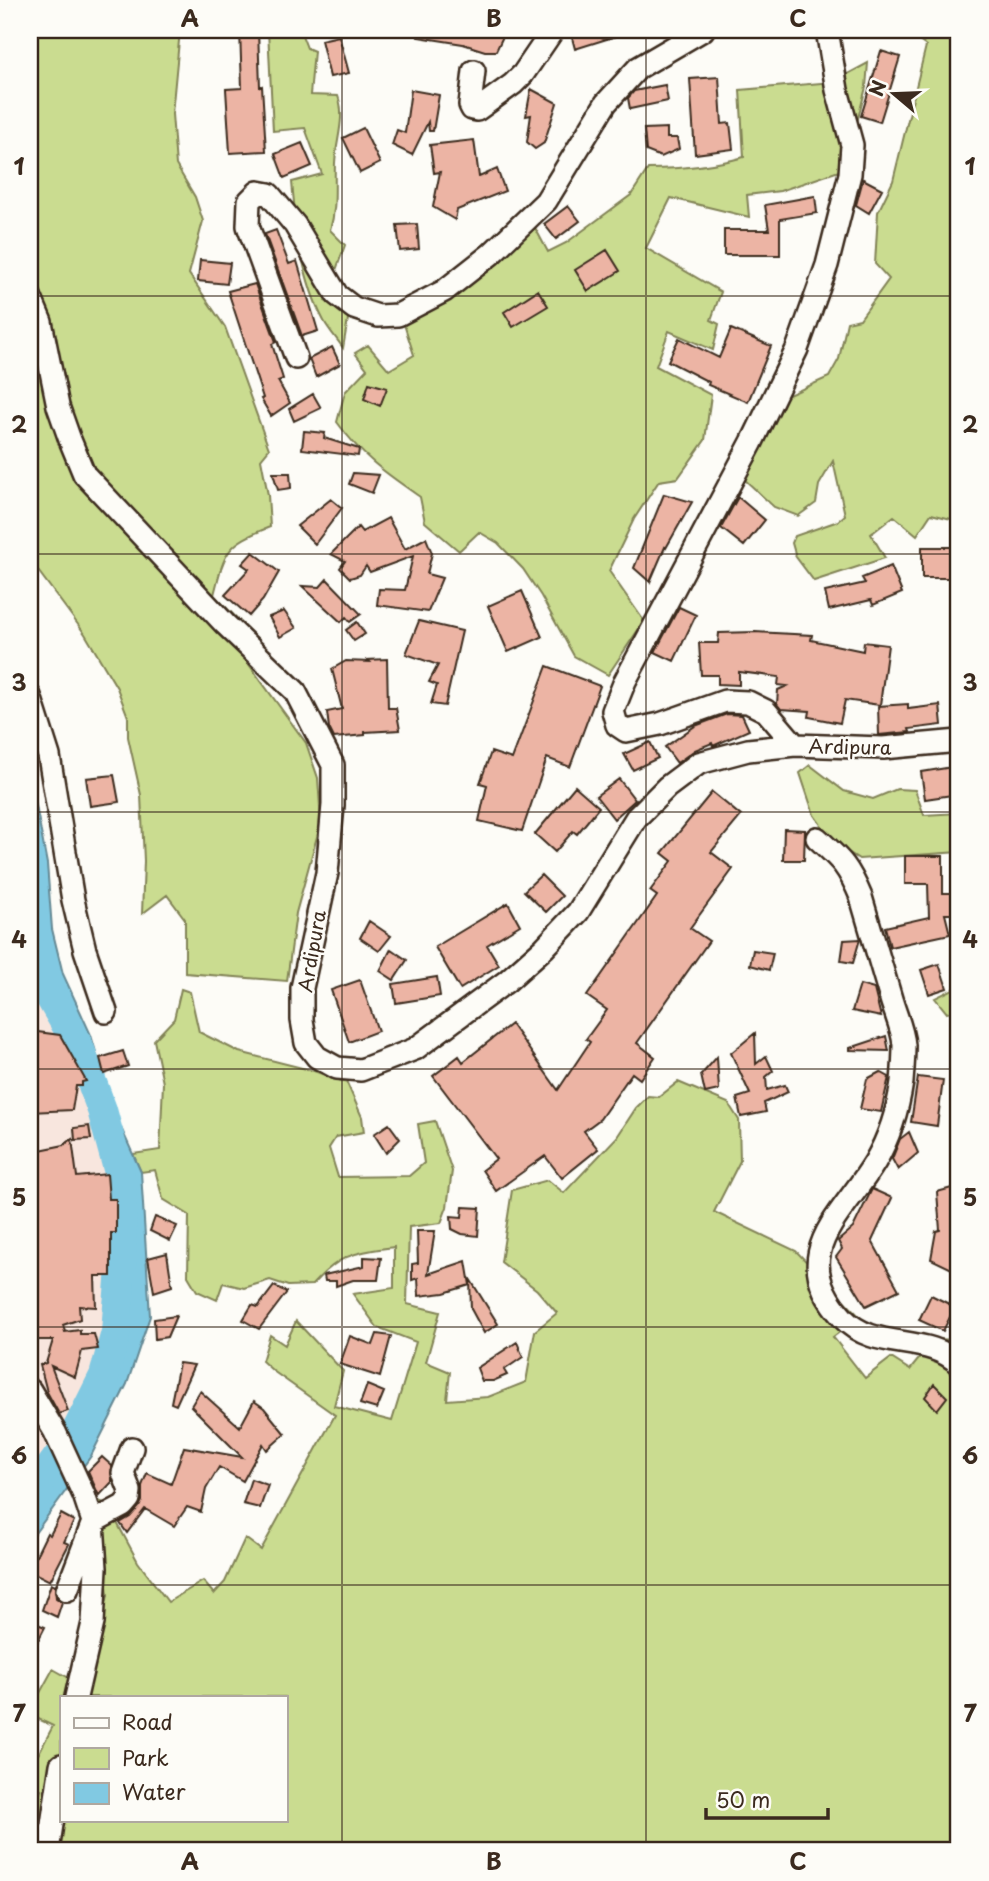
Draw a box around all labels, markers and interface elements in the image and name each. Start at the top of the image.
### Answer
text: A [181,0,199,35]
text: B [486,0,502,35]
text: C [789,0,807,35]
north arrow [860,60,930,130]
text: N [861,76,893,100]
text: 1 [14,148,25,183]
text: 1 [965,148,976,183]
text: 2 [11,406,27,441]
text: 2 [962,406,978,441]
text: 3 [11,664,27,699]
text: 3 [962,664,978,699]
street label: Ardipura [808,731,892,761]
street label: Ardipura [290,907,332,994]
text: 4 [11,921,27,956]
text: 4 [962,921,978,956]
text: 5 [12,1179,26,1214]
text: 5 [963,1179,977,1214]
text: 6 [11,1437,27,1472]
text: 6 [962,1437,978,1472]
text: 7 [12,1695,26,1730]
text: 7 [963,1695,977,1730]
legend [60,1696,287,1822]
text: Road [122,1705,173,1737]
text: Park [122,1741,169,1773]
text: Water [122,1775,186,1807]
scale bar [706,1776,828,1820]
text: 50 m [716,1783,770,1815]
text: A [181,1843,199,1878]
text: B [486,1843,502,1878]
text: C [789,1843,807,1878]

